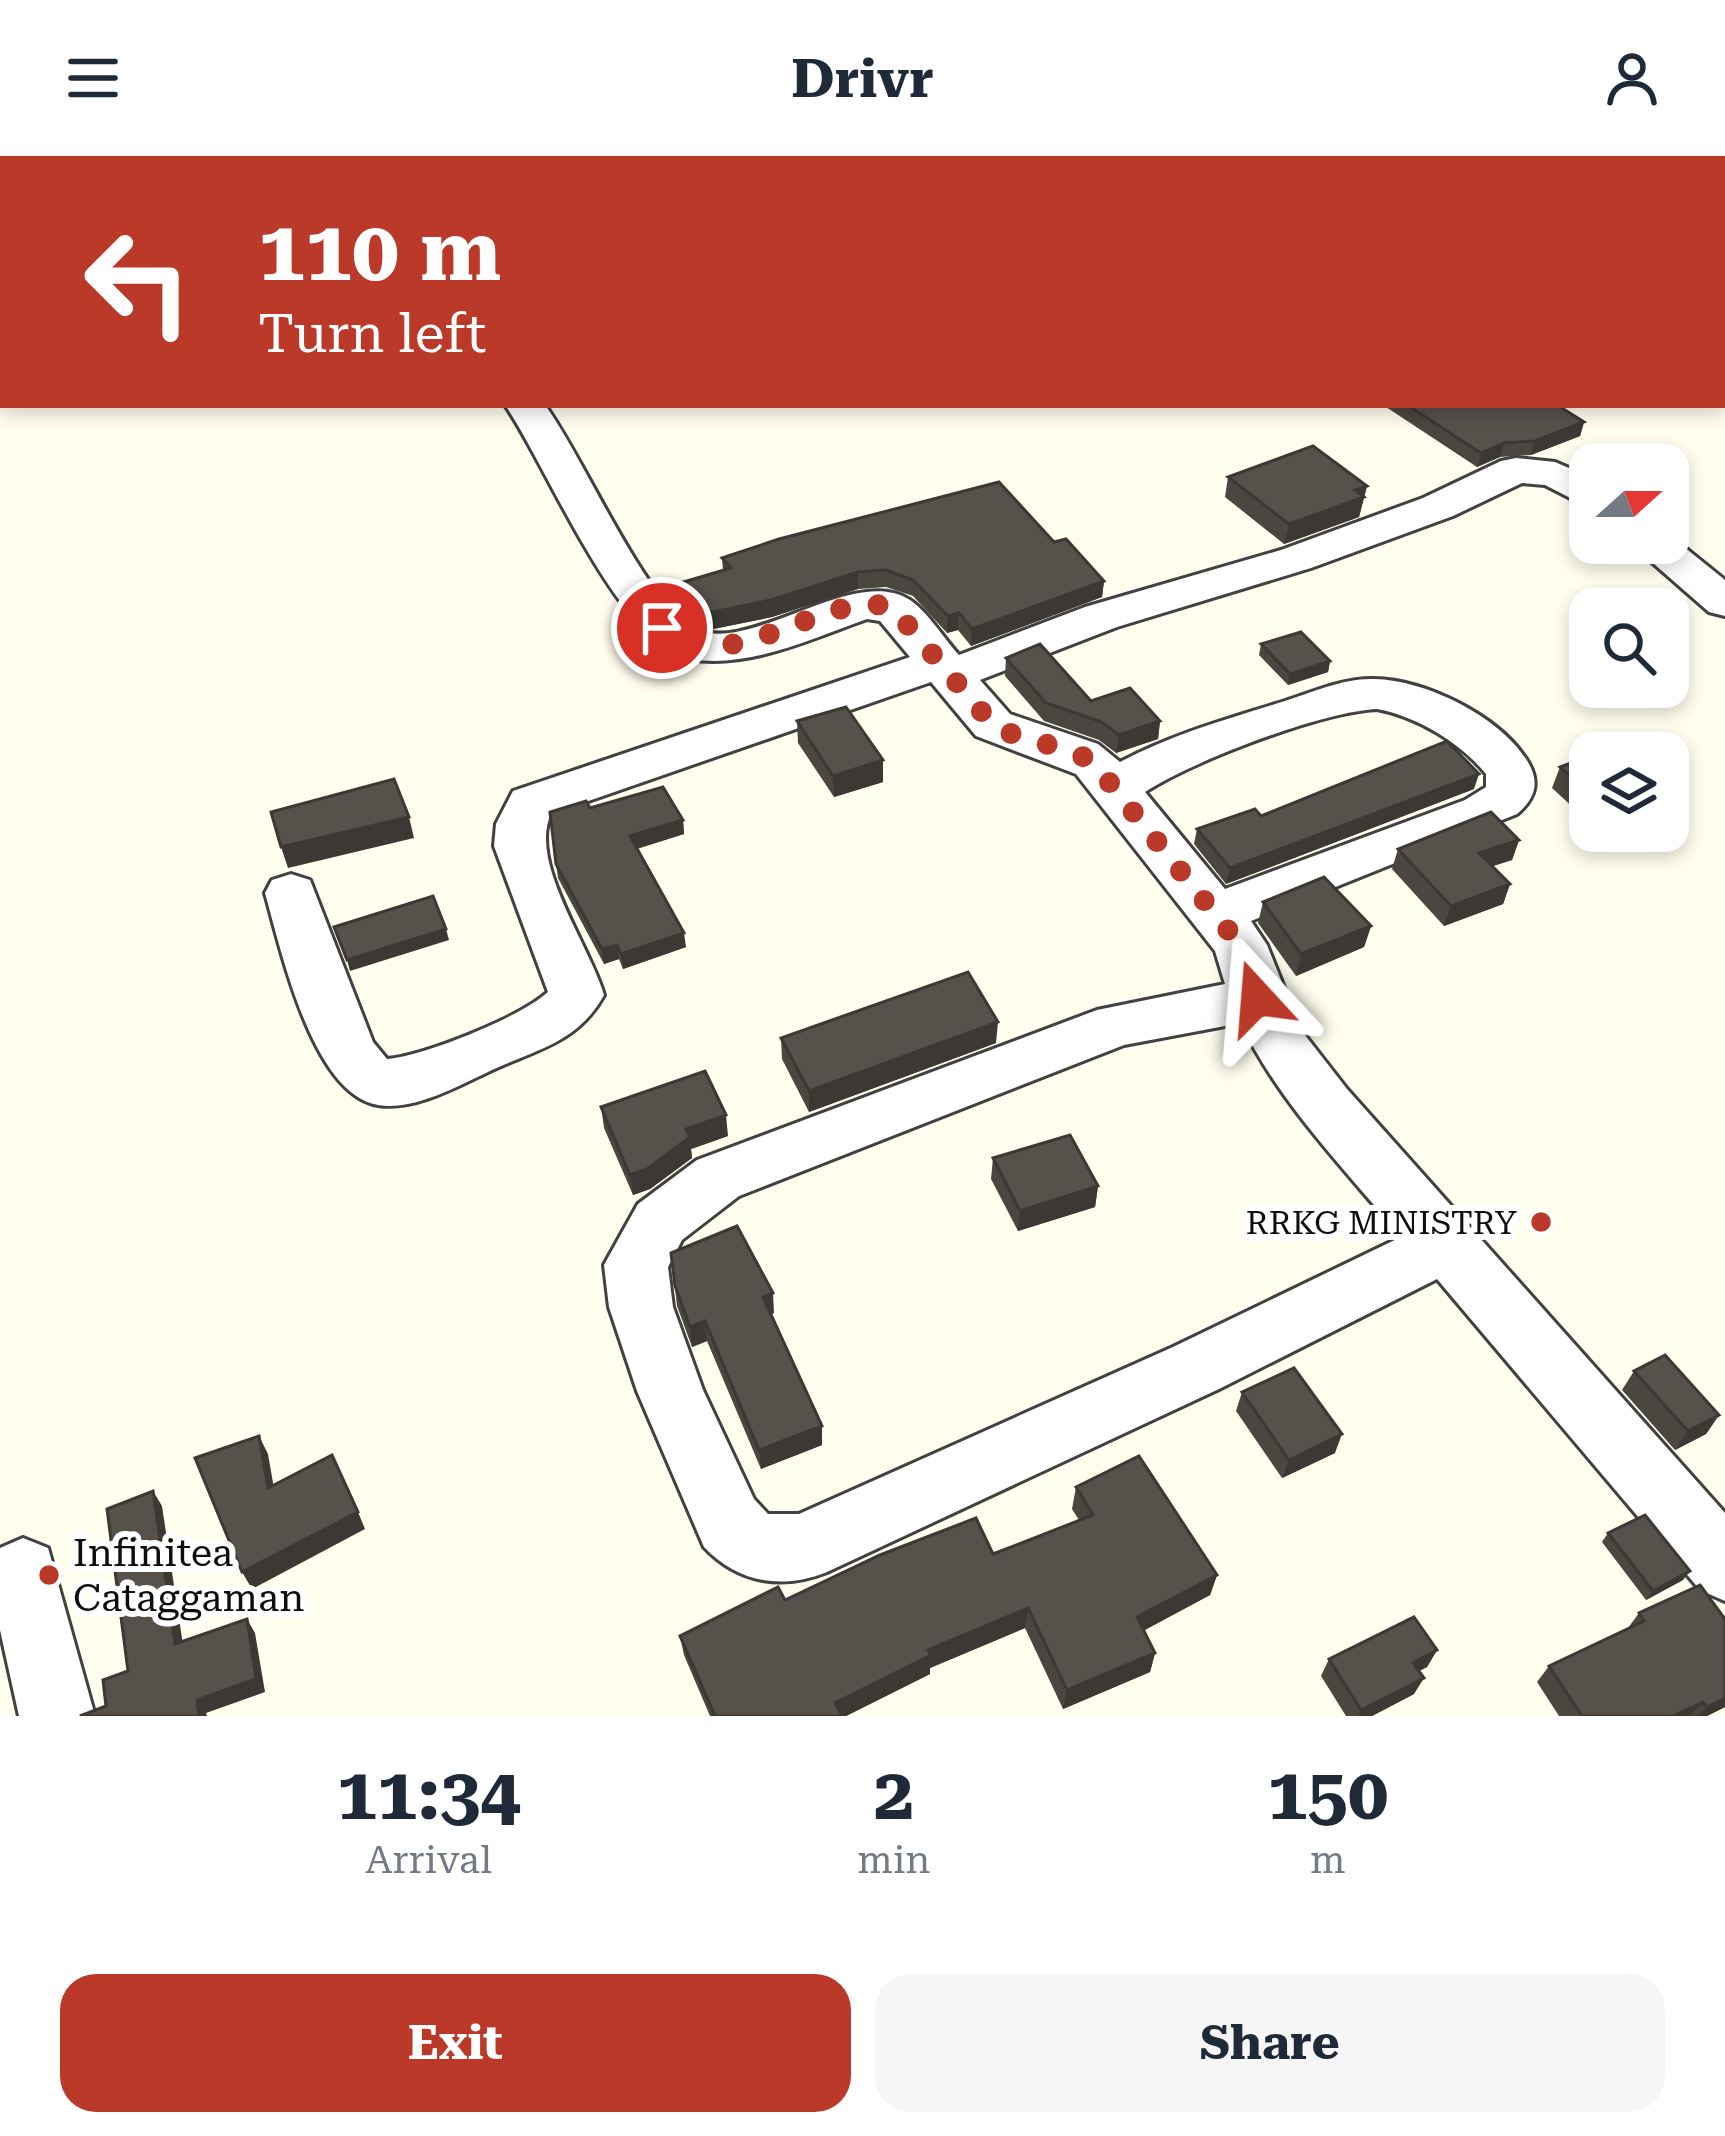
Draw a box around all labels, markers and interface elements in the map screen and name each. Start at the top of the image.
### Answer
icon: menu [60,45,126,111]
icon: person [1599,45,1665,111]
text: Drivr [791,47,934,110]
text: 110 m [258,202,501,300]
icon: left [60,204,216,360]
text: Turn left [258,302,486,365]
north arrow [1569,444,1689,564]
map controls [1569,444,1689,852]
pin [611,577,713,679]
button: search [1569,588,1689,708]
icon: arrive [629,595,695,661]
button: layers [1569,732,1689,852]
position arrow [1194,935,1320,1061]
place label: RRKG MINISTRY [1246,1203,1517,1242]
marker: RRKG MINISTRY [1528,1209,1554,1235]
place label: Infinitea Cataggaman [73,1530,304,1621]
marker: Infinitea Cataggaman [36,1562,62,1588]
text: 11:34 [337,1752,521,1837]
text: 2 [874,1752,914,1837]
text: 150 [1267,1752,1388,1837]
text: Arrival [365,1837,492,1883]
text: min [857,1837,931,1883]
text: m [1310,1837,1346,1883]
button: Exit [60,1974,851,2112]
button: Share [875,1974,1665,2112]

